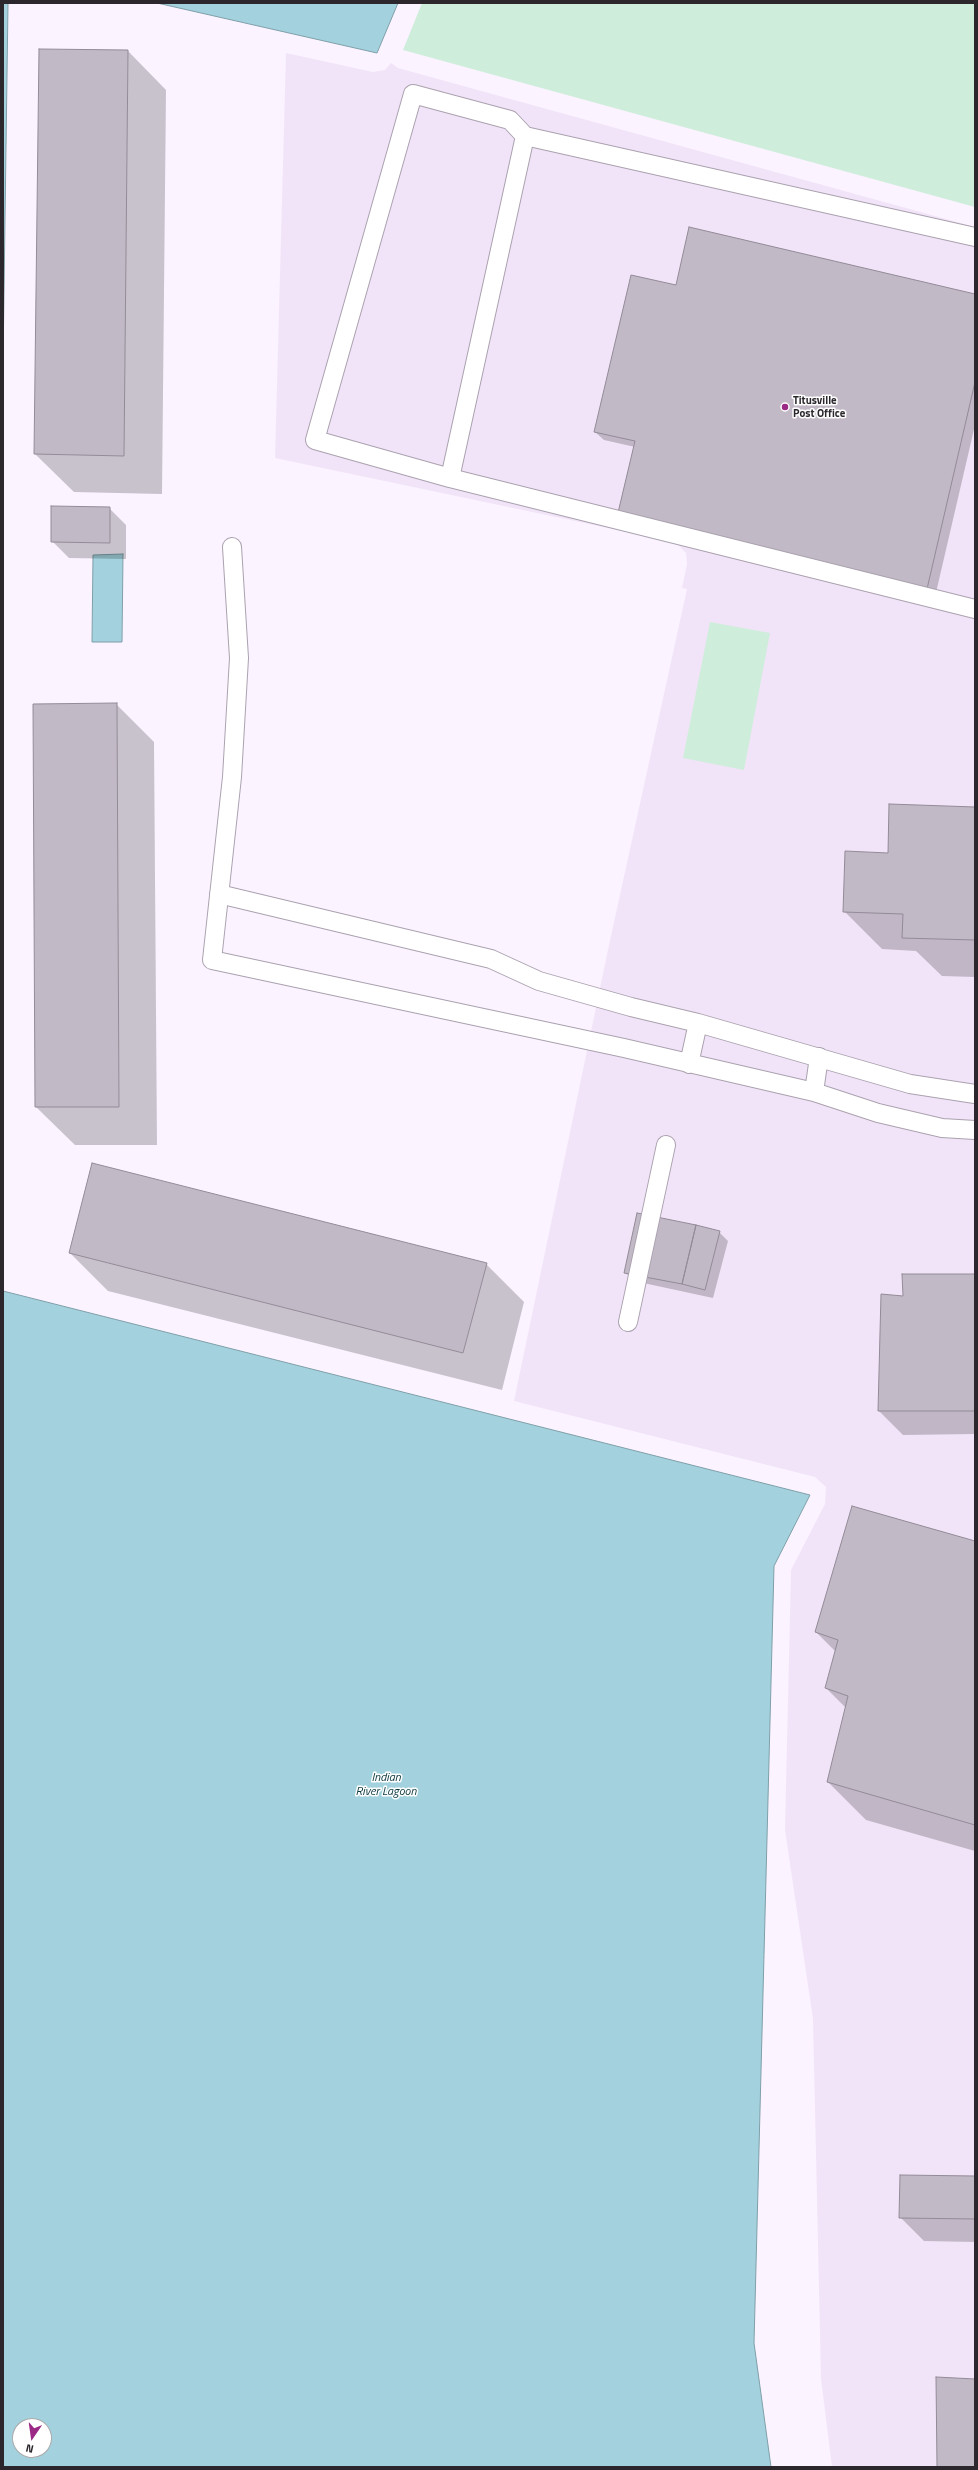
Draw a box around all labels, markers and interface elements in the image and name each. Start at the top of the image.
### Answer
place label: Titusville Post Office [793,394,845,420]
marker: Titusville Post Office [780,402,790,412]
water label: Indian River Lagoon [355,1771,417,1799]
north arrow [12,2418,52,2458]
text: N [24,2440,35,2457]

